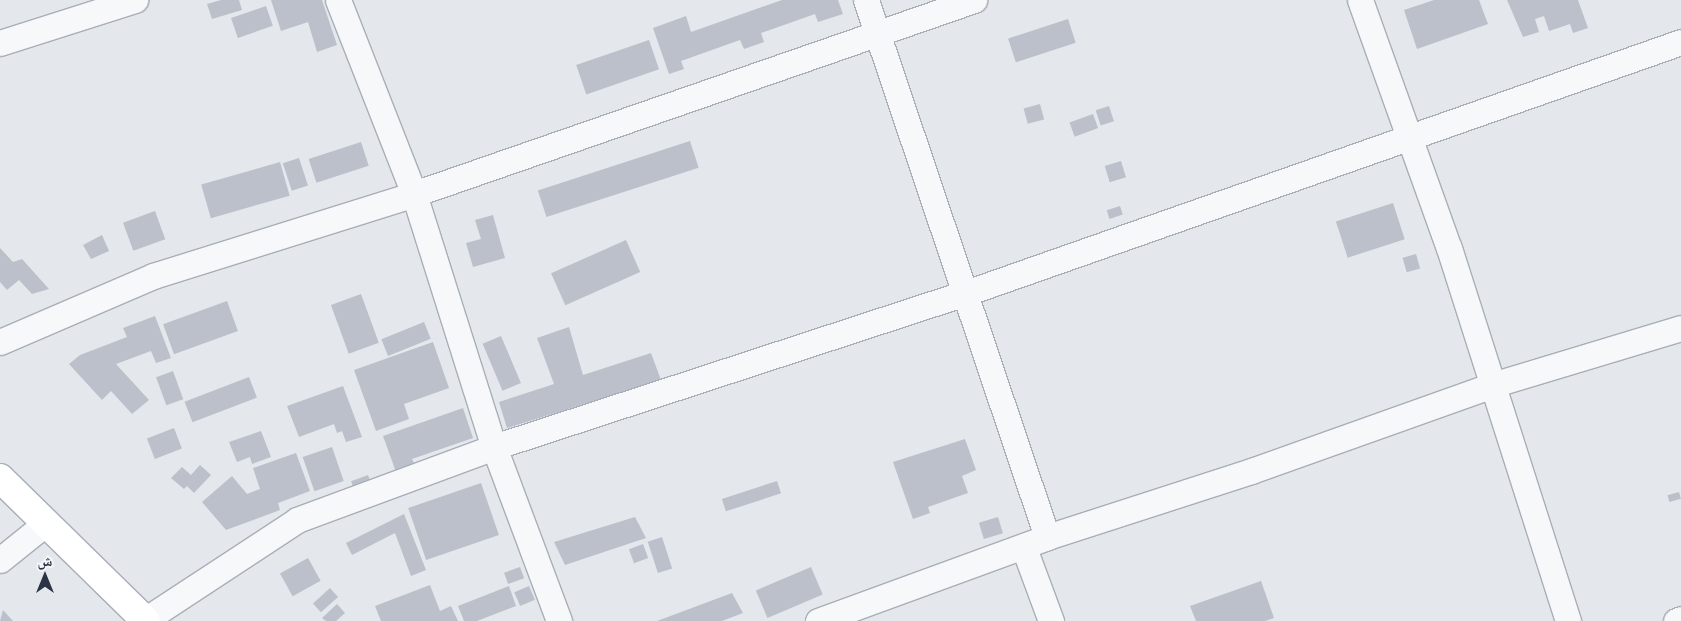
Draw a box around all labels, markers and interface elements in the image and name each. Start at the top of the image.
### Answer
north arrow [20,551,70,601]
text: ش [38,553,52,569]

